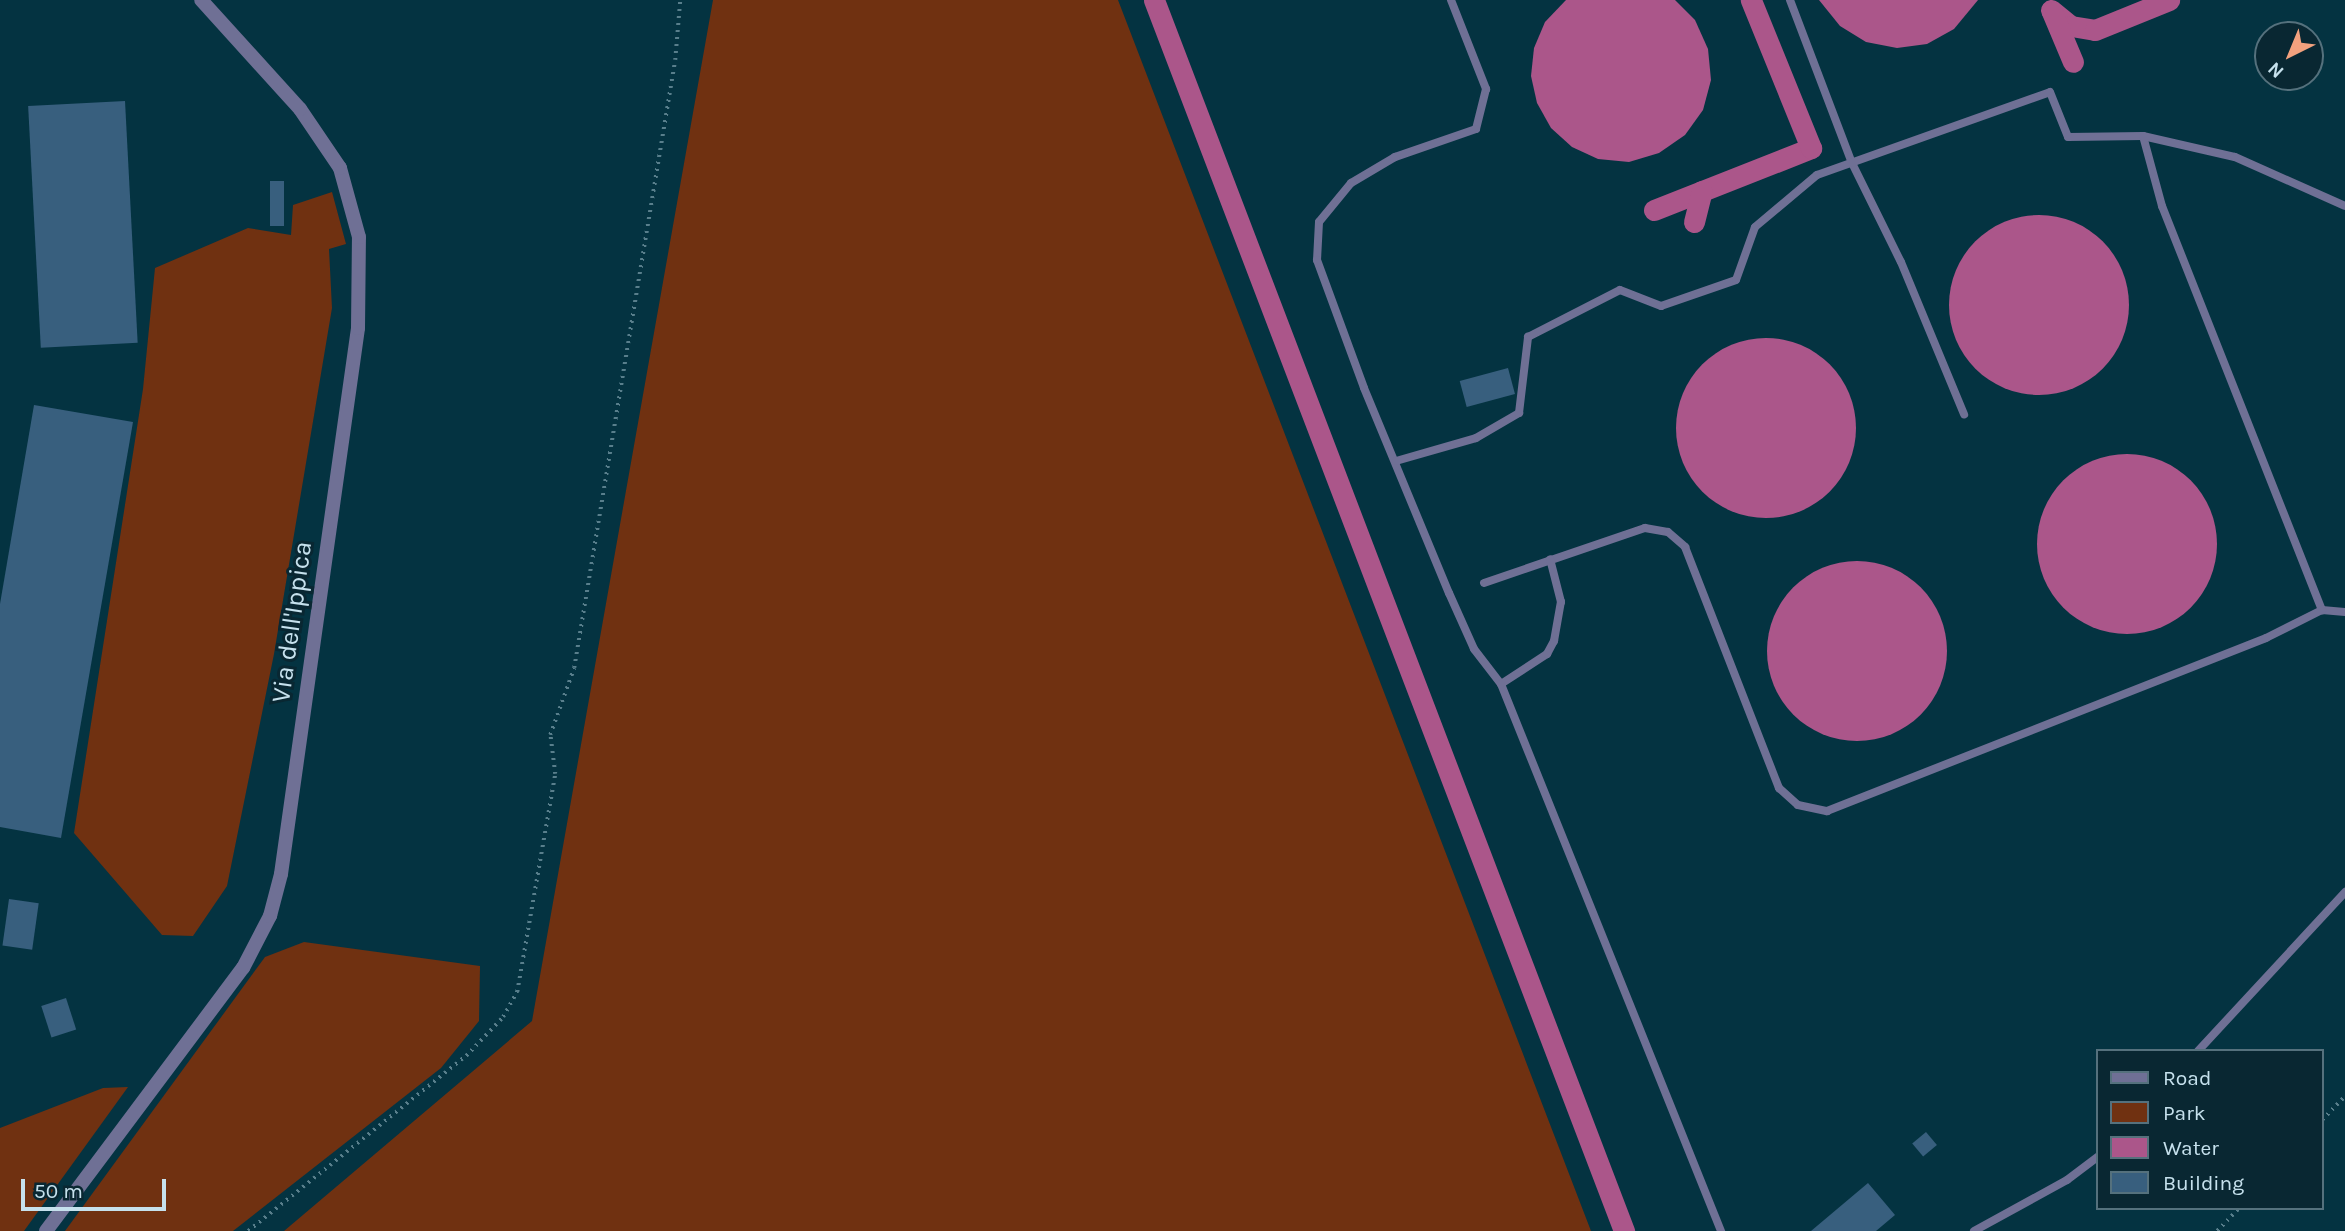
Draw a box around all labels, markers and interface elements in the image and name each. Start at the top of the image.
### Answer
north arrow [2254,21,2324,91]
text: N [2264,57,2289,83]
street label: Via dell'Ippica [265,539,319,705]
legend [2096,1049,2324,1210]
text: Road [2163,1066,2211,1090]
text: Park [2163,1101,2206,1125]
text: Water [2163,1136,2219,1160]
scale bar [24,1164,170,1208]
text: Building [2163,1171,2244,1195]
text: 50 m [34,1179,83,1203]

